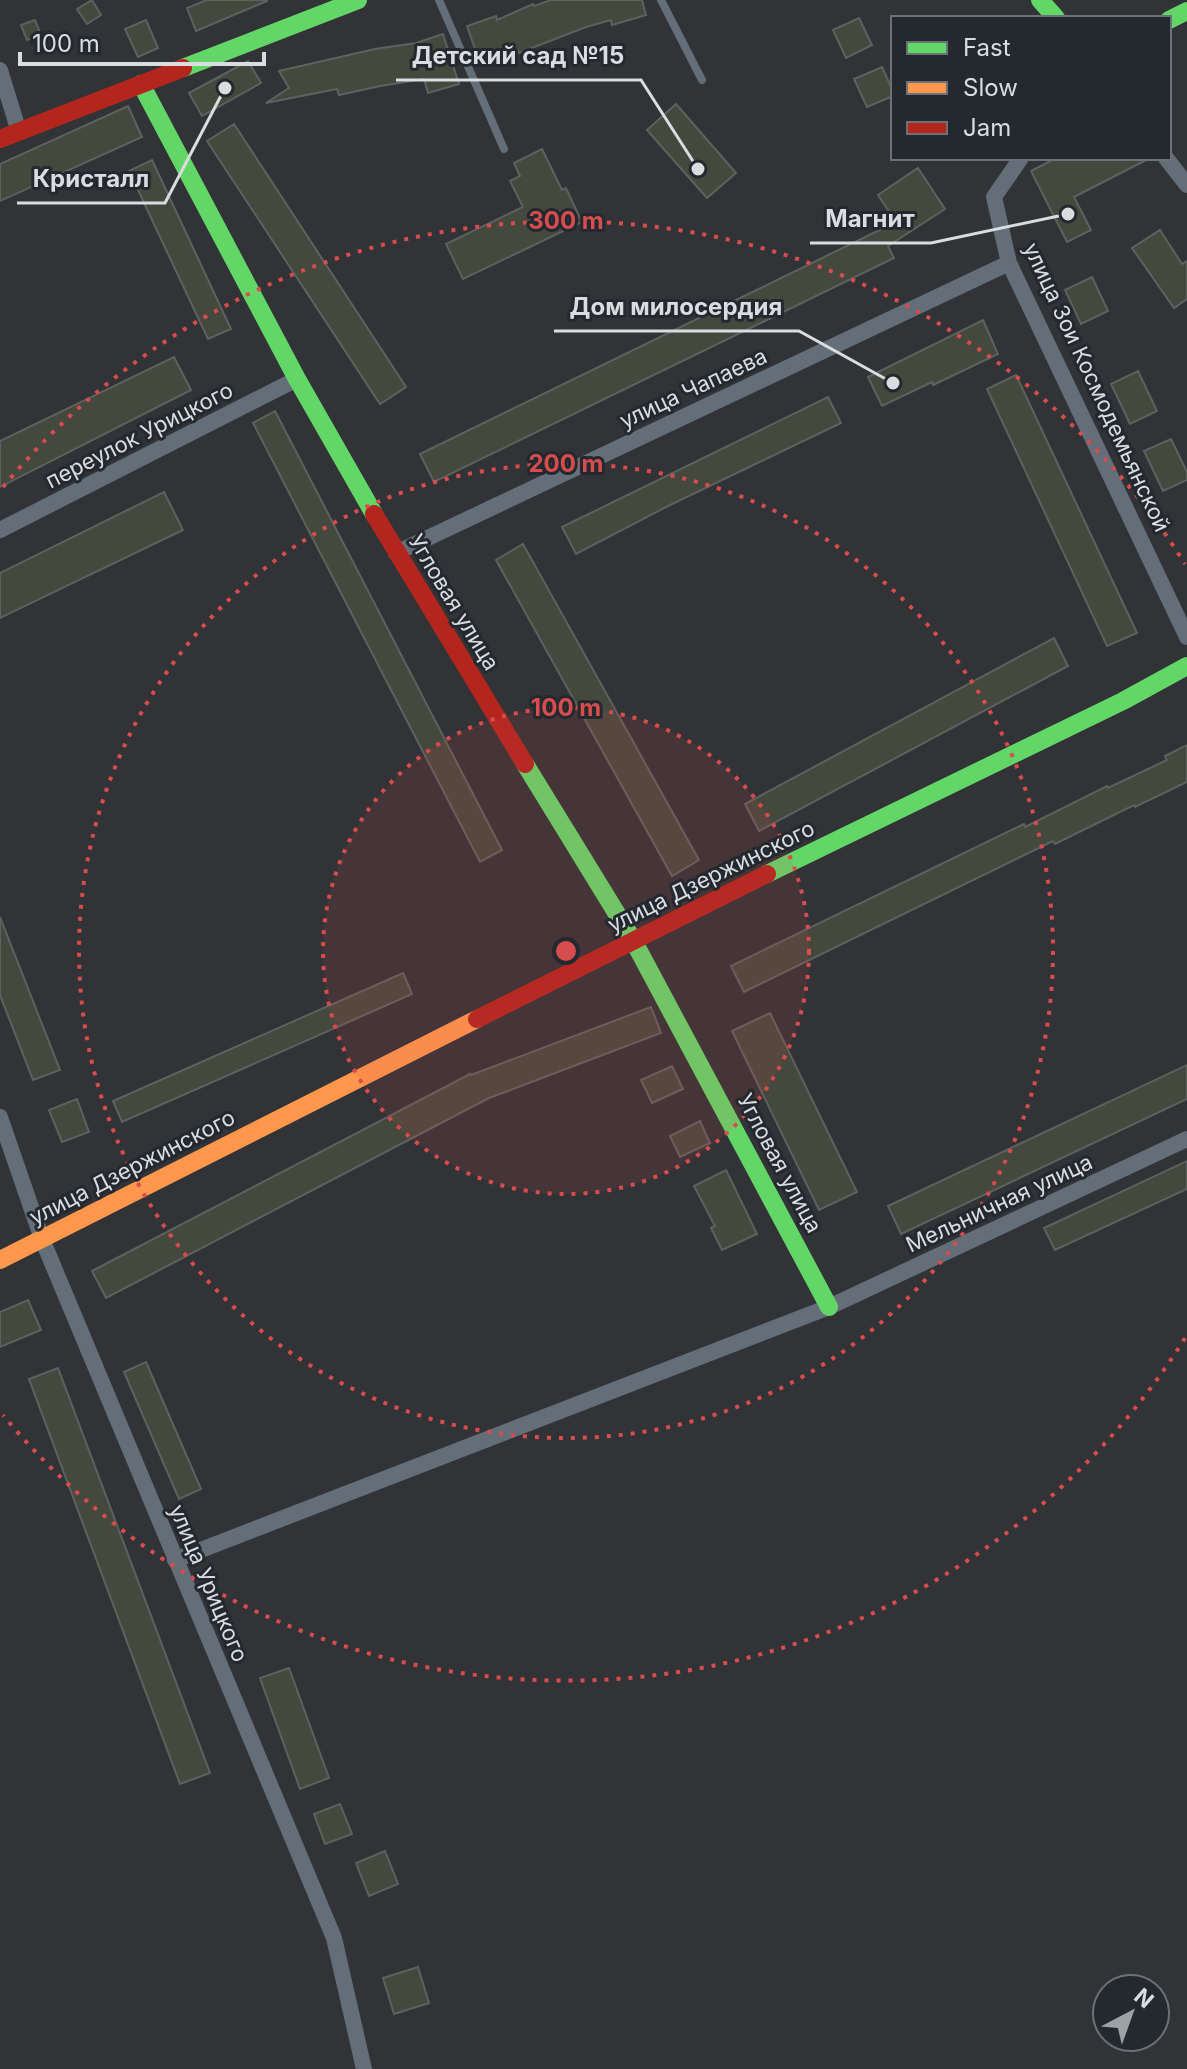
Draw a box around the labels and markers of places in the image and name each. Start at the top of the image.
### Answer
callout: Детский сад №15 [396,32,641,80]
callout: Кристалл [17,155,165,203]
callout: Магнит [810,195,931,243]
callout: Дом милосердия [554,283,799,331]
centre of rings [552,937,580,965]

